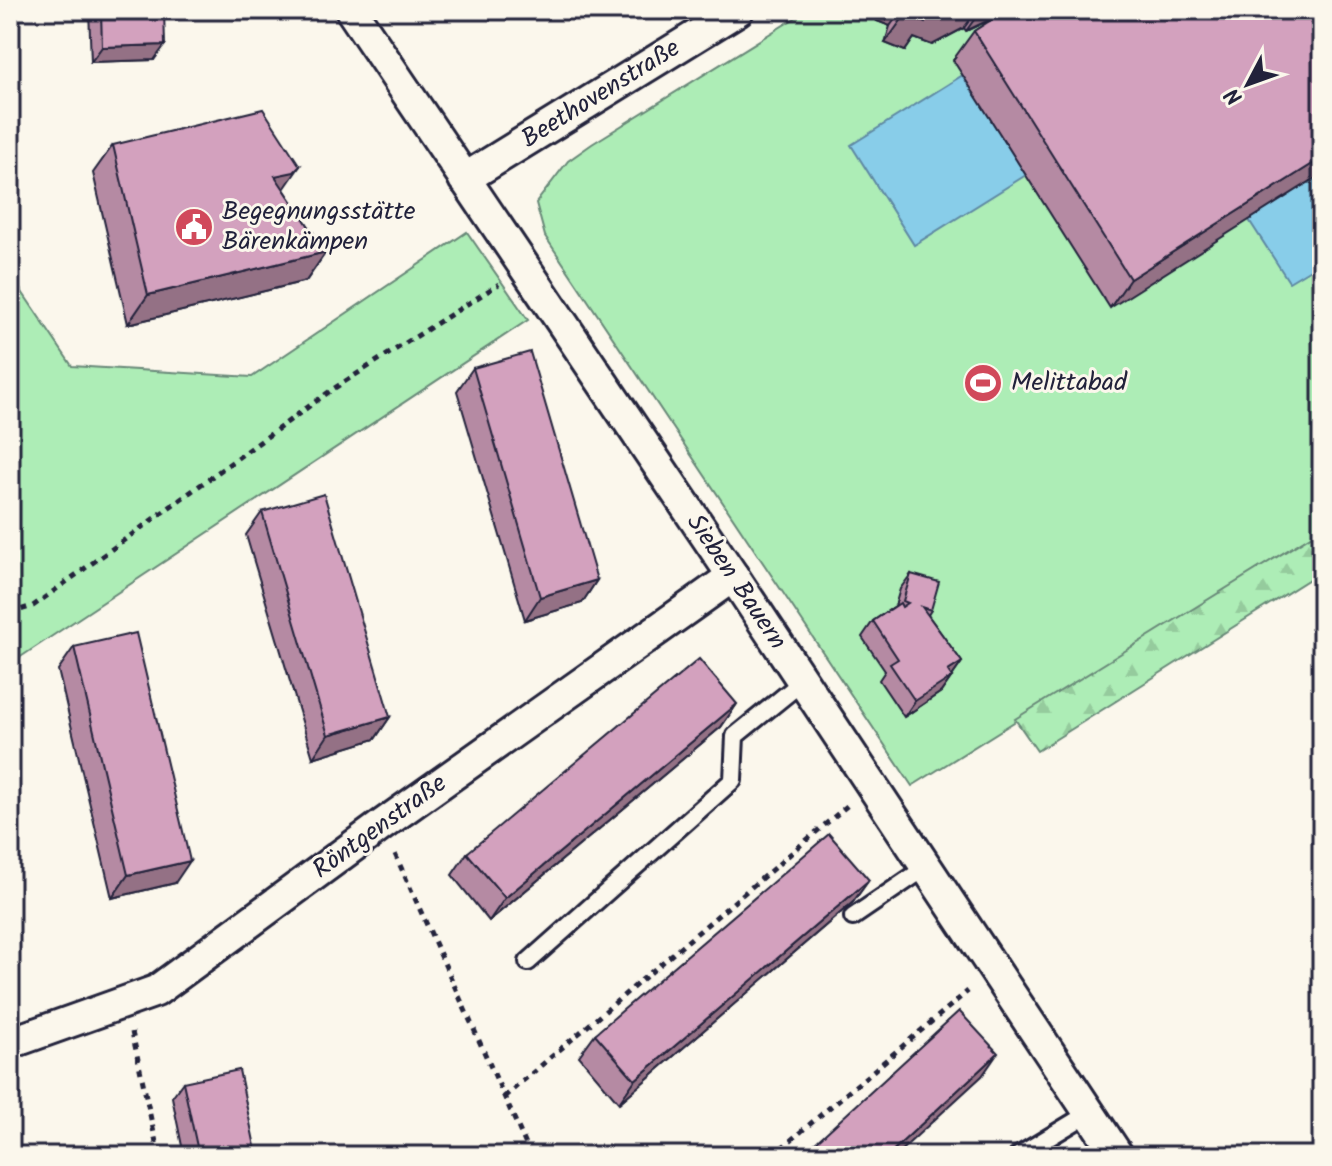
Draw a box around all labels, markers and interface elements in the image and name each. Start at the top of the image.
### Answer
street label: Beethovenstraße [513,28,689,160]
north arrow [1208,44,1288,124]
text: N [1217,79,1253,112]
place label: Begegnungsstätte Bärenkämpen [222,191,416,263]
public building icon: Begegnungsstätte Bärenkämpen [173,206,215,248]
sports icon: Melittabad [962,362,1004,404]
place label: Melittabad [1011,362,1128,404]
street label: Sieben Bauern [675,505,797,659]
street label: Röntgenstraße [304,764,456,890]

